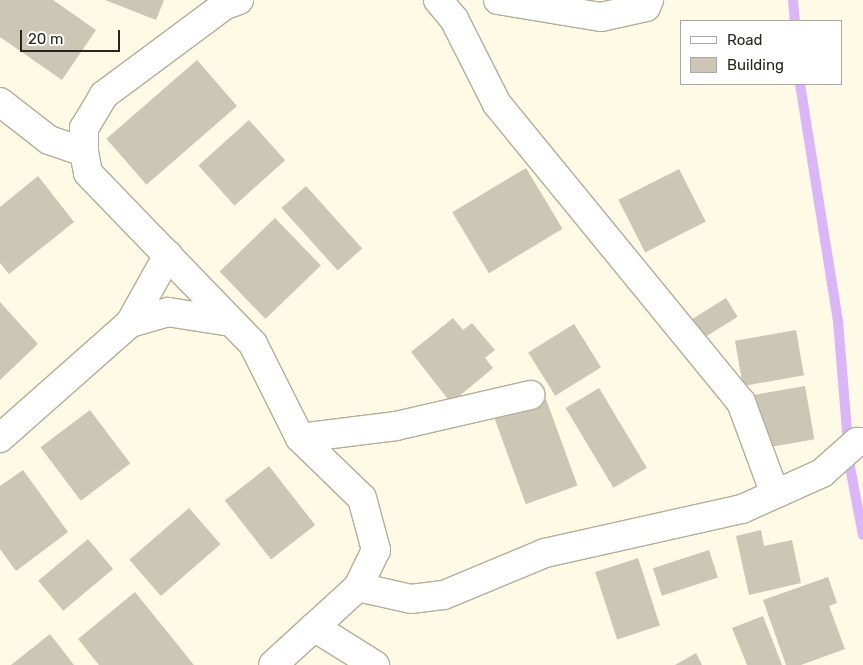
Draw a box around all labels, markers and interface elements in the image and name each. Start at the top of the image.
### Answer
scale bar [22,20,122,52]
legend [680,20,843,85]
text: 20 m [28,30,63,48]
text: Road [727,31,763,49]
text: Building [727,56,784,74]

